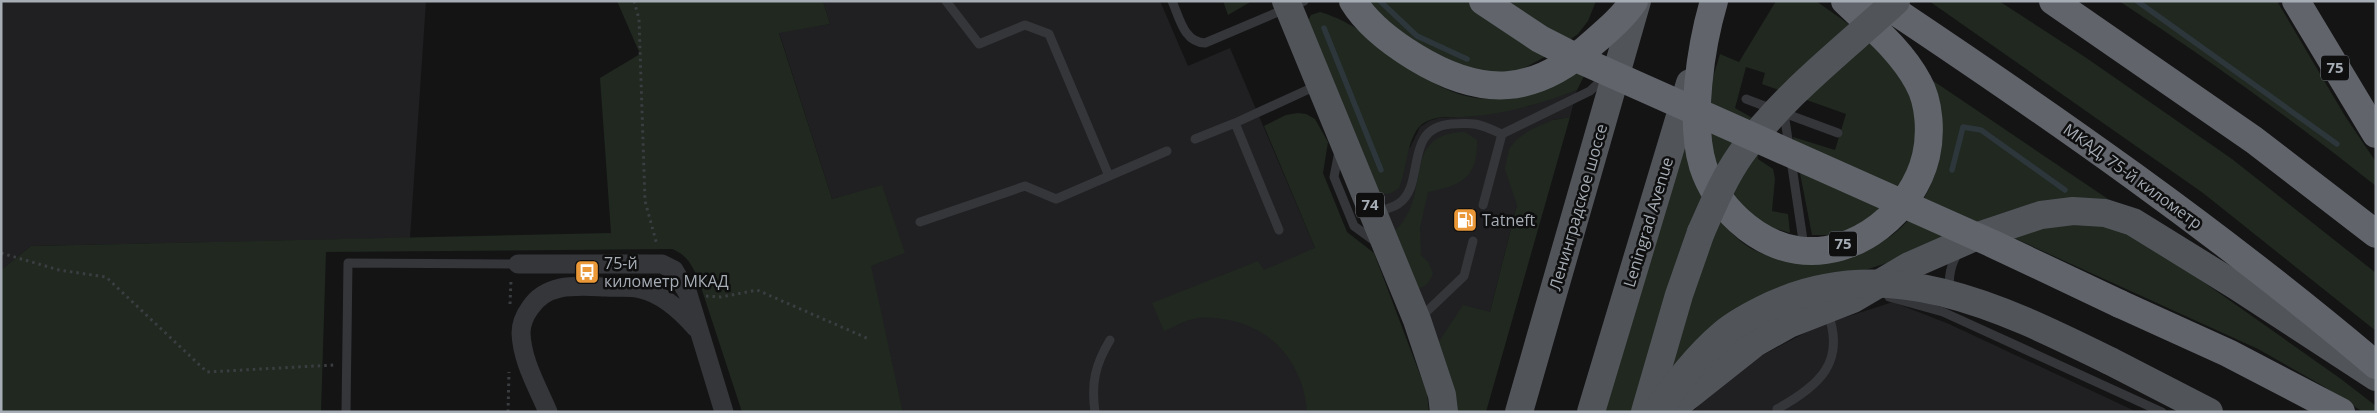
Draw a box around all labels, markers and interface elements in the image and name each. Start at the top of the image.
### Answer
road number: 75 [2321,56,2349,80]
street label: МКАД, 75-й километр [2059,118,2207,234]
street label: Ленинградское шоссе [1544,121,1612,293]
street label: Leningrad Avenue [1618,154,1678,290]
road number: 74 [1356,192,1384,218]
fuel station icon: Tatneft [1452,207,1478,233]
place label: Tatneft [1482,209,1536,231]
road number: 75 [1829,232,1857,256]
place label: 75-й километр МКАД [604,252,729,292]
bus stop icon: 75-й километр МКАД [574,259,600,285]

